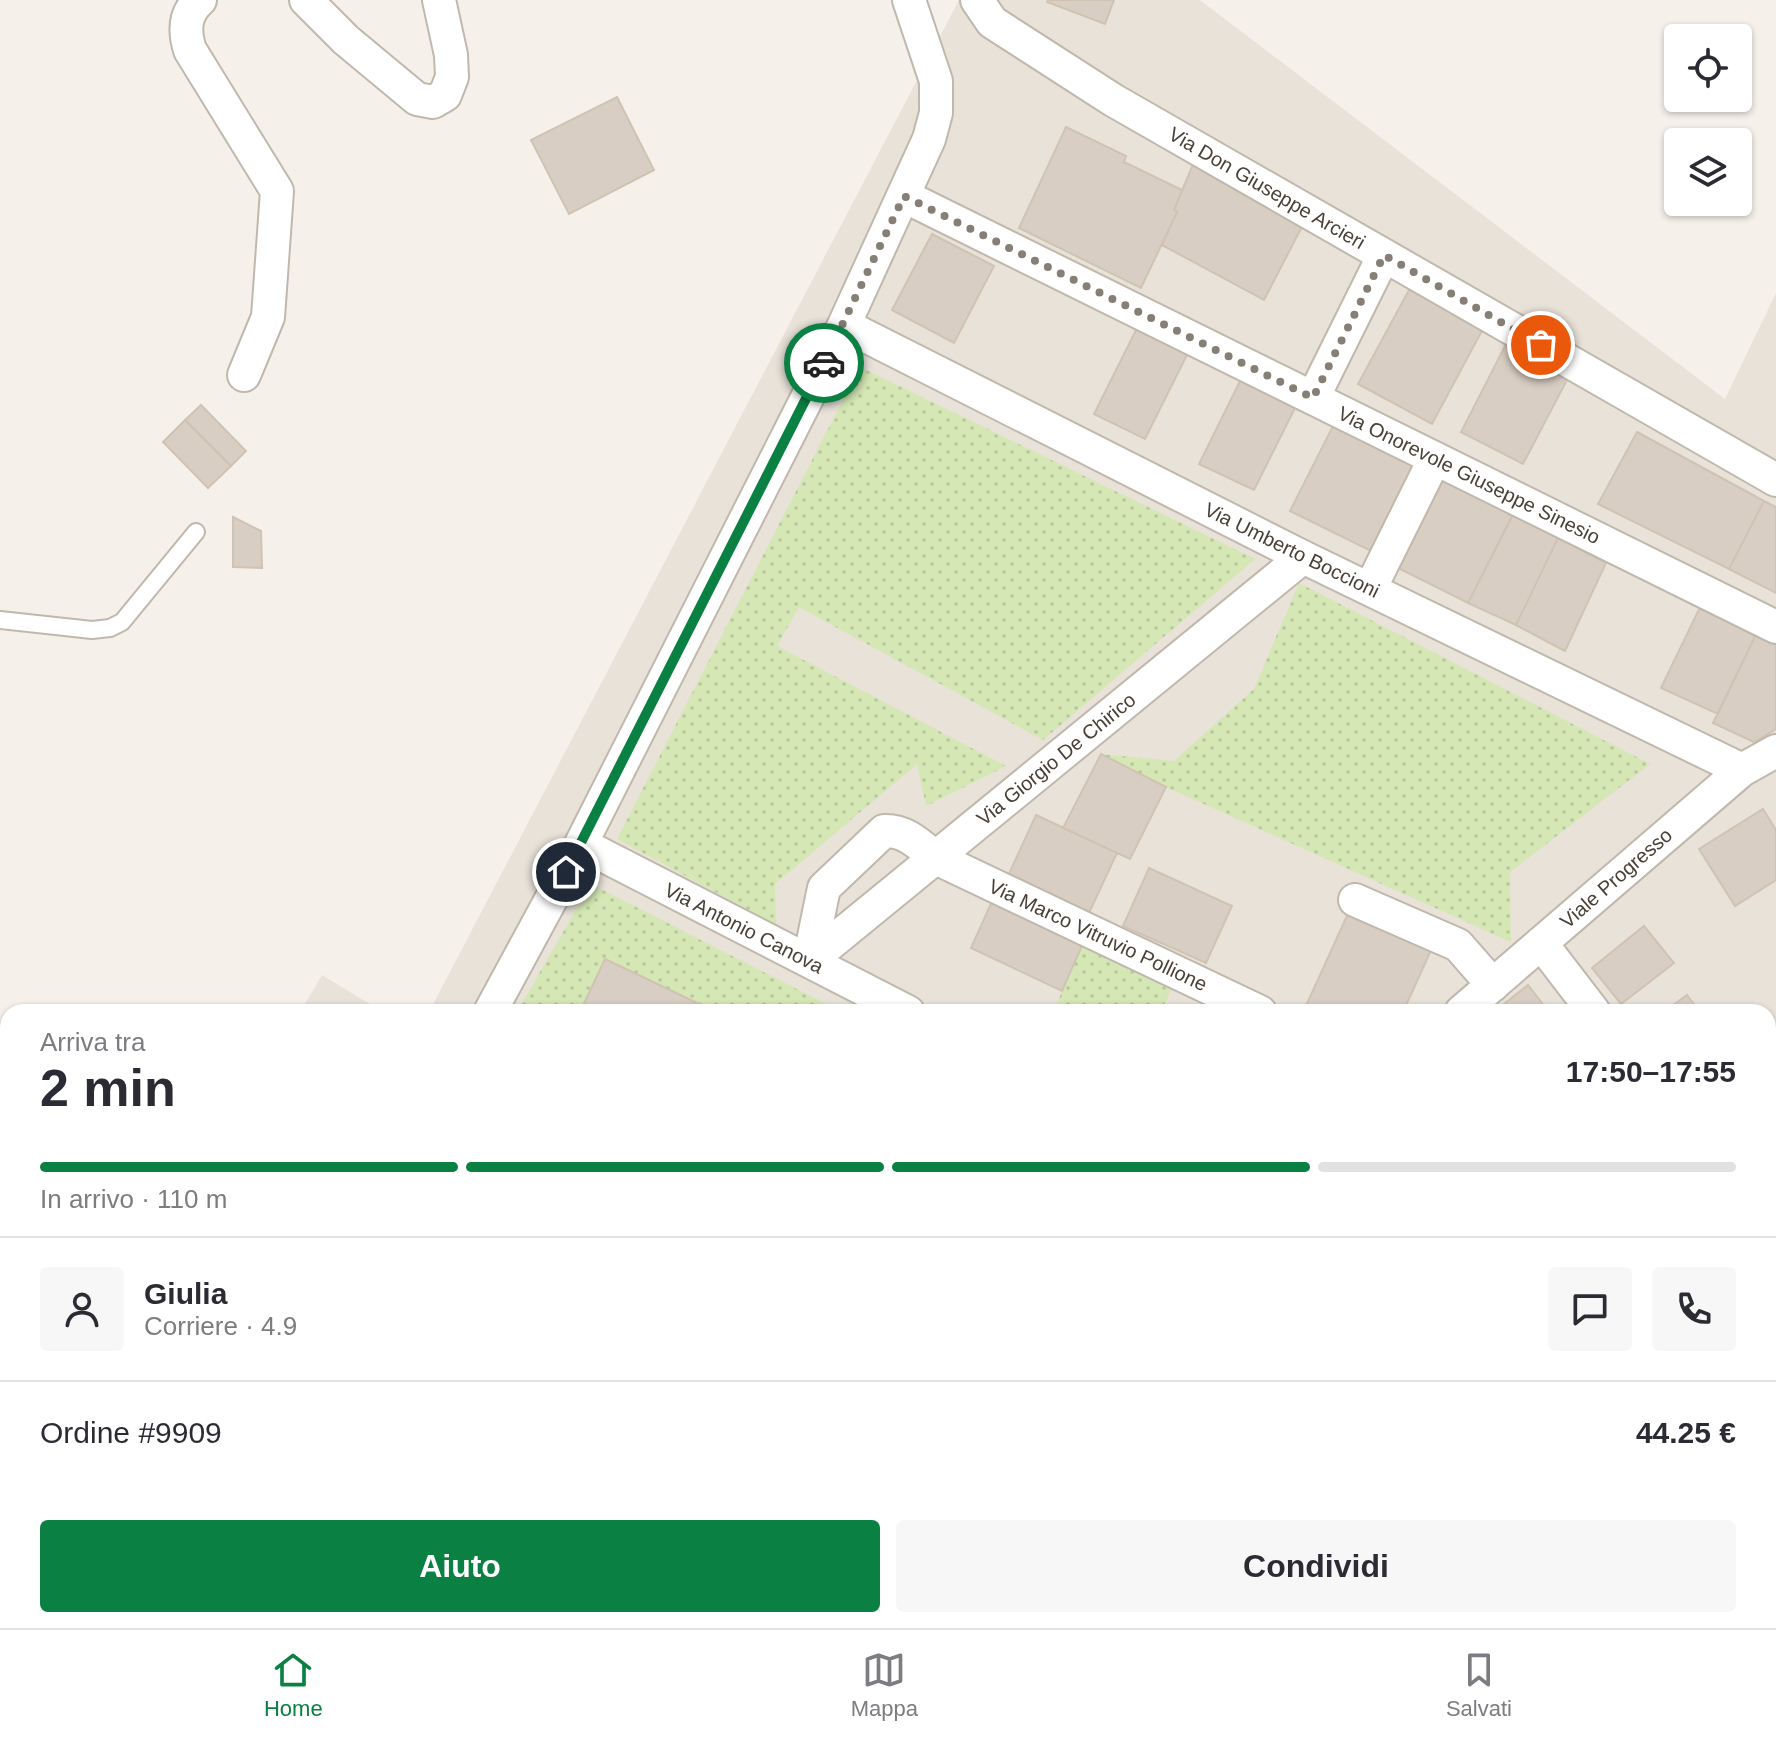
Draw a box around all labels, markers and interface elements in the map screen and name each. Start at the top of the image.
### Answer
map controls [1664,24,1752,216]
button: locate [1664,24,1752,112]
street label: Via Don Giuseppe Arcieri [1165,123,1369,253]
button: layers [1664,128,1752,216]
pin [1507,311,1575,379]
courier [784,323,864,403]
icon: bag [1519,323,1563,367]
icon: car [802,341,846,385]
street label: Via Onorevole Giuseppe Sinesio [1334,402,1604,548]
street label: Via Umberto Boccioni [1201,498,1383,602]
street label: Via Giorgio De Chirico [972,688,1140,830]
street label: Viale Progresso [1556,824,1676,932]
pin [532,838,600,906]
icon: home [544,850,588,894]
street label: Via Marco Vitruvio Pollione [985,875,1211,995]
street label: Via Antonio Canova [661,878,828,978]
text: Arriva tra [40,1027,145,1057]
text: 17:50–17:55 [1566,1055,1736,1088]
text: 2 min [40,1059,176,1117]
text: In arrivo · 110 m [40,1184,227,1214]
button: person [40,1267,124,1351]
button: chat [1548,1267,1632,1351]
button: phone [1652,1267,1736,1351]
text: Giulia [144,1277,227,1310]
text: Corriere · 4.9 [144,1311,297,1341]
text: Ordine #9909 [40,1416,222,1449]
text: 44.25 € [1636,1416,1736,1449]
button: Aiuto [40,1520,880,1612]
button: Condividi [896,1520,1736,1612]
tab: Home [264,1648,323,1722]
tab: Mappa [851,1648,918,1722]
tab: Salvati [1446,1648,1512,1722]

